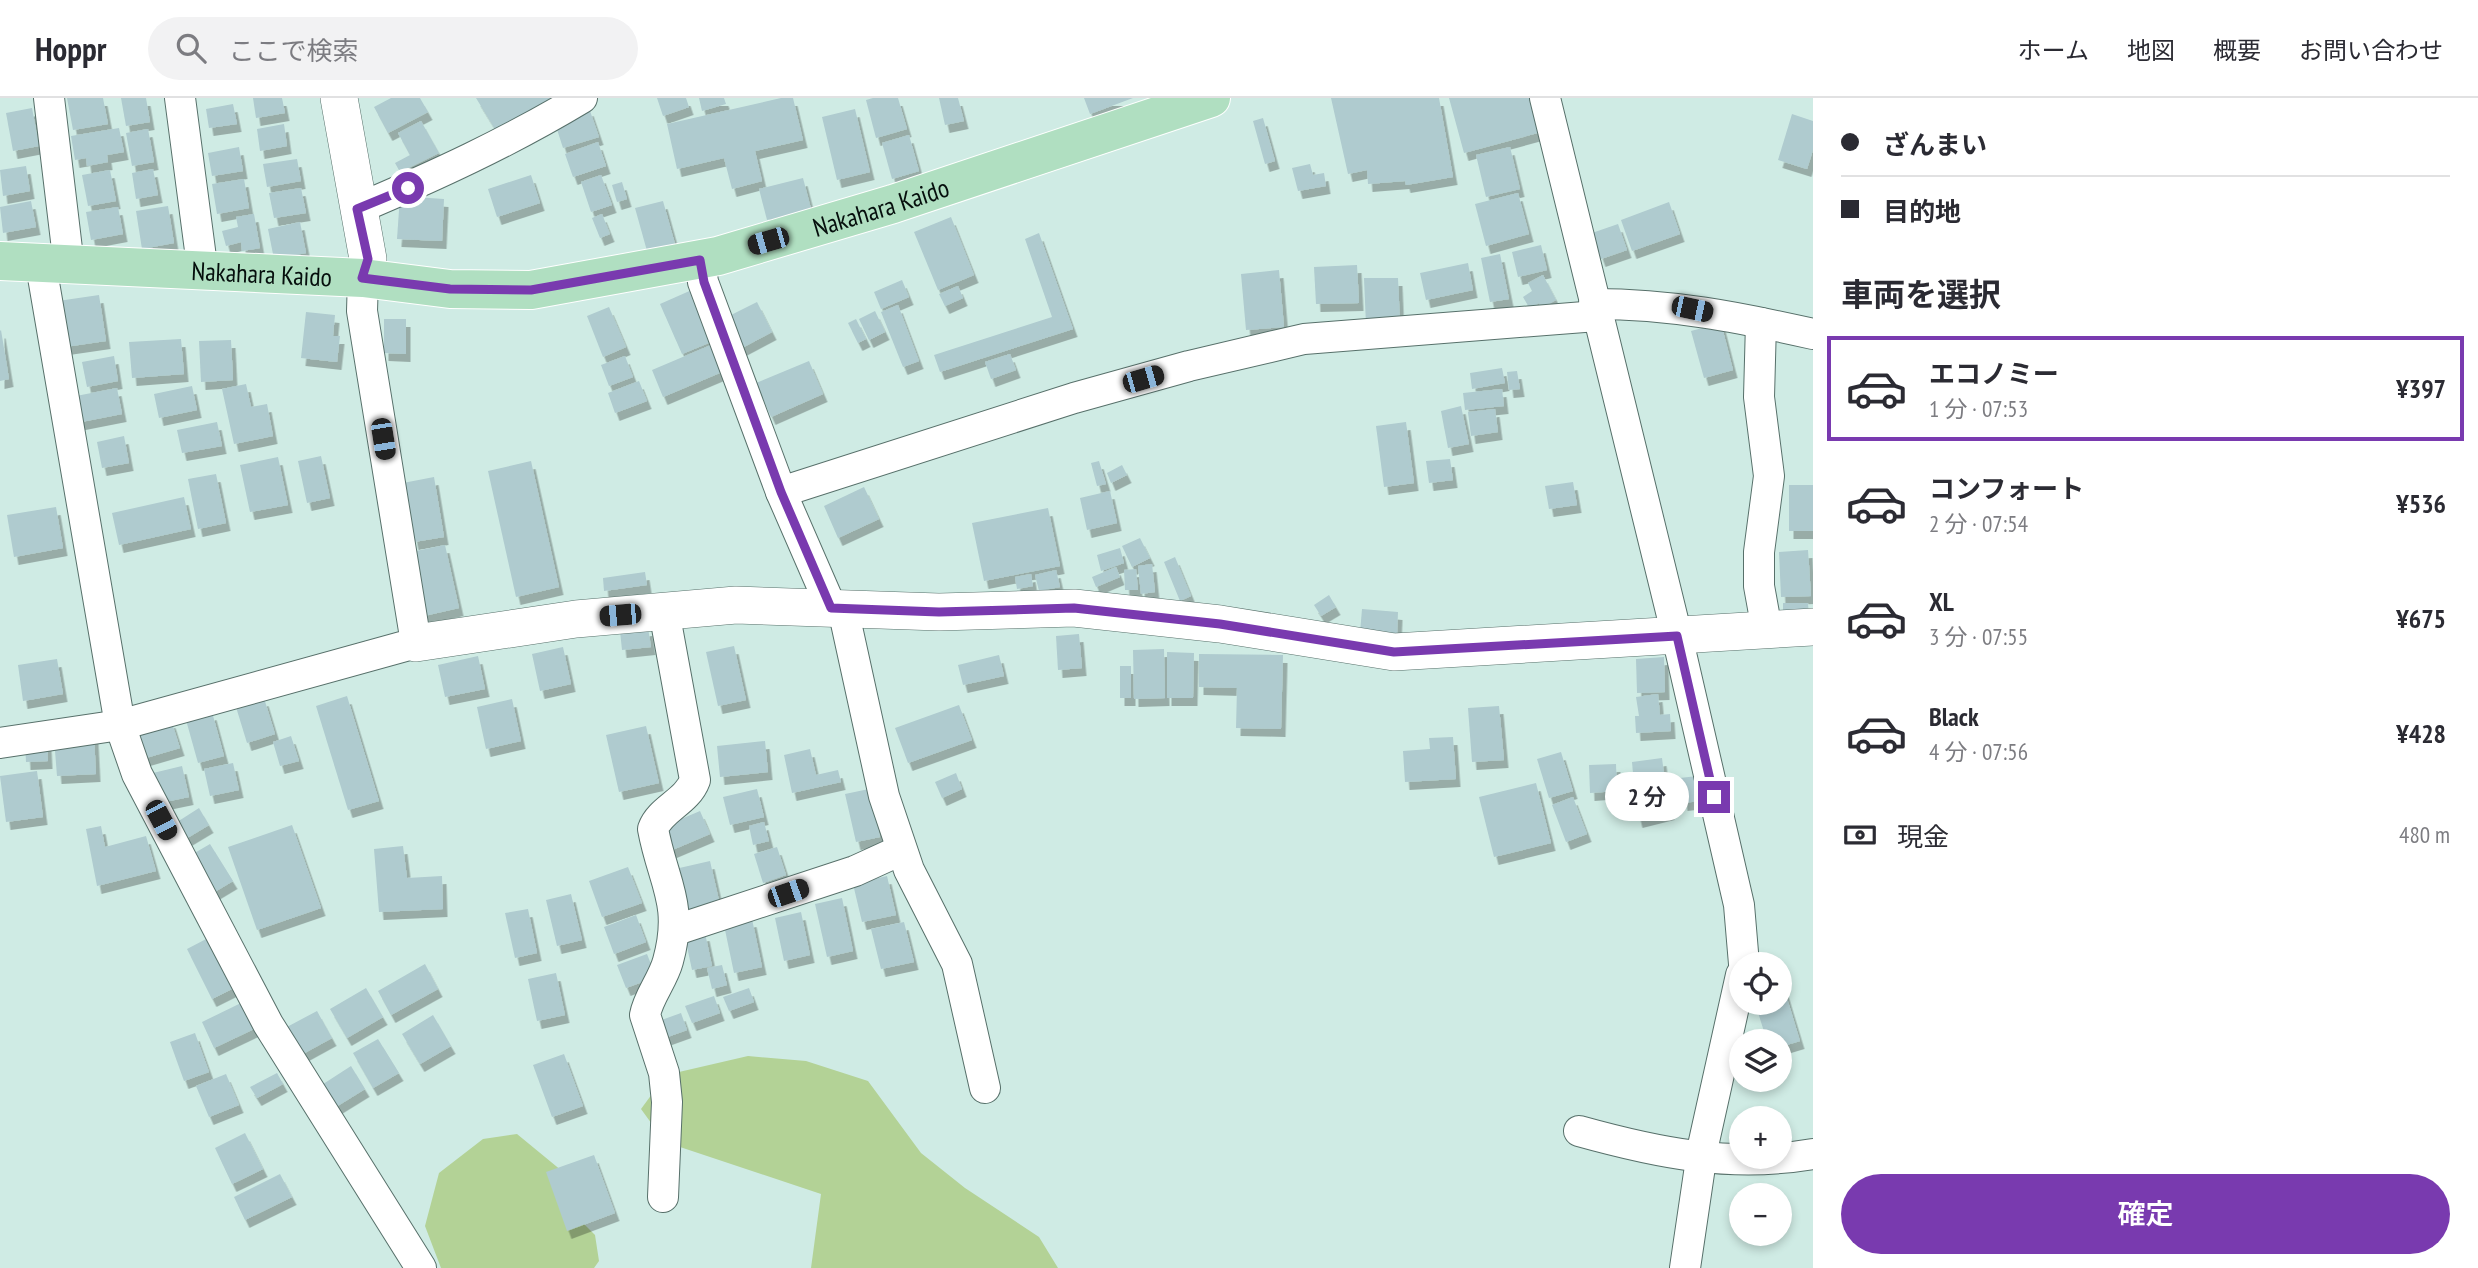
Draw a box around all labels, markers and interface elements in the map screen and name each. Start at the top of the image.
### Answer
search box [148,17,638,80]
text: Hoppr [35,27,106,70]
icon: search [172,29,210,67]
text: ここで検索 [228,34,358,67]
text: ホーム [2018,35,2089,66]
text: 地図 [2127,35,2175,66]
text: 概要 [2213,35,2261,66]
text: お問い合わせ [2299,35,2443,66]
text: ざんまい [1883,128,1987,161]
street label: Nakahara Kaido [809,170,953,243]
route start [392,172,424,204]
text: 目的地 [1883,195,1961,228]
car [745,225,792,257]
street label: Nakahara Kaido [191,253,333,293]
text: 車両を選択 [1841,273,2001,315]
car [1670,294,1715,324]
icon: car [1845,357,1908,420]
text: エコノミー [1929,357,2059,390]
car [1120,363,1167,395]
text: ¥397 [2396,372,2446,405]
text: 1 分 · 07:53 [1929,394,2028,423]
car [370,417,397,461]
icon: car [1845,472,1908,535]
text: コンフォート [1929,472,2084,505]
text: ¥536 [2396,487,2446,520]
text: 2 分 · 07:54 [1929,509,2028,538]
text: XL [1929,585,1954,618]
icon: car [1845,587,1908,650]
text: ¥675 [2396,602,2446,635]
car [599,603,642,627]
text: 3 分 · 07:55 [1929,622,2028,651]
text: Black [1929,700,1979,733]
icon: car [1845,702,1908,765]
text: ¥428 [2396,717,2446,750]
text: 4 分 · 07:56 [1929,737,2028,766]
callout: 2 分 [1606,772,1690,822]
route end [1698,781,1730,813]
text: 2 分 [1628,782,1666,811]
car [142,797,181,843]
icon: cash [1841,816,1879,854]
text: 現金 [1897,820,1949,853]
text: 480 m [2399,820,2450,849]
car [765,876,812,910]
map controls [1729,952,1792,1246]
button: locate [1729,952,1792,1015]
button: layers [1729,1029,1792,1092]
button: + [1729,1106,1792,1169]
button: 確定 [1841,1174,2450,1254]
button: − [1729,1183,1792,1246]

